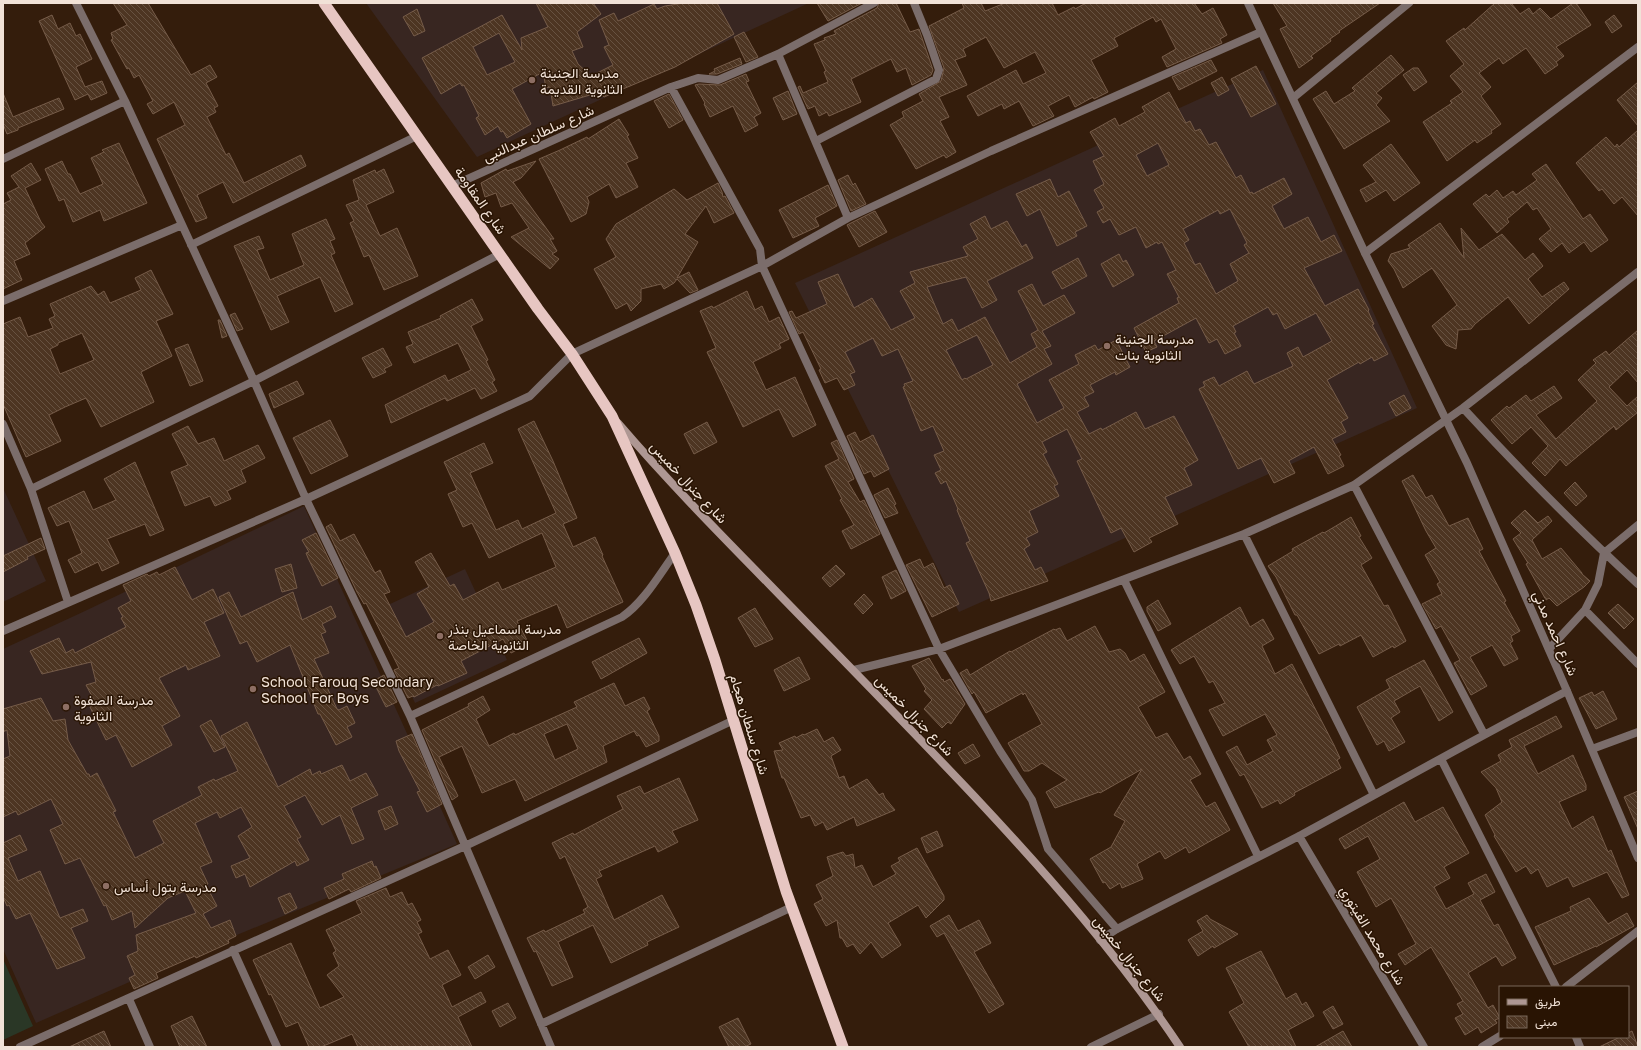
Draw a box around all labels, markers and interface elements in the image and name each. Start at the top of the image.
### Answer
place label: مدرسة الجنينة الثانوية القديمة [540,64,623,98]
marker: مدرسة الجنينة الثانوية القديمة [527,75,537,85]
street label: شارع سلطان عبدالنبى [480,101,598,168]
street label: شارع المقاومة [449,163,510,239]
place label: مدرسة الجنينة الثانوية بنات [1115,330,1194,364]
marker: مدرسة الجنينة الثانوية بنات [1102,341,1112,351]
street label: شارع جنرال خميس [645,438,731,529]
street label: شارع احمد مدني [1526,588,1582,680]
place label: مدرسة اسماعيل بنذر الثانوية الخاصة [447,620,561,654]
marker: مدرسة اسماعيل بنذر الثانوية الخاصة [435,631,445,641]
street label: شارع جنرال خميس [870,671,958,761]
street label: شارع سلطان هجام [724,672,773,777]
place label: School Farouq Secondary School For Boys [261,673,433,706]
marker: School Farouq Secondary School For Boys [248,684,258,694]
place label: مدرسة الصفوة الثانوية [74,691,153,725]
marker: مدرسة الصفوة الثانوية [61,702,71,712]
place label: مدرسة بتول أساس [114,878,217,897]
marker: مدرسة بتول أساس [101,881,111,891]
street label: شارع محمد الفيتوري [1333,882,1409,990]
street label: شارع جنرال خميس [1088,912,1170,1006]
legend [1499,986,1629,1038]
text: طريق [1535,994,1561,1010]
text: مبنى [1535,1014,1557,1030]

